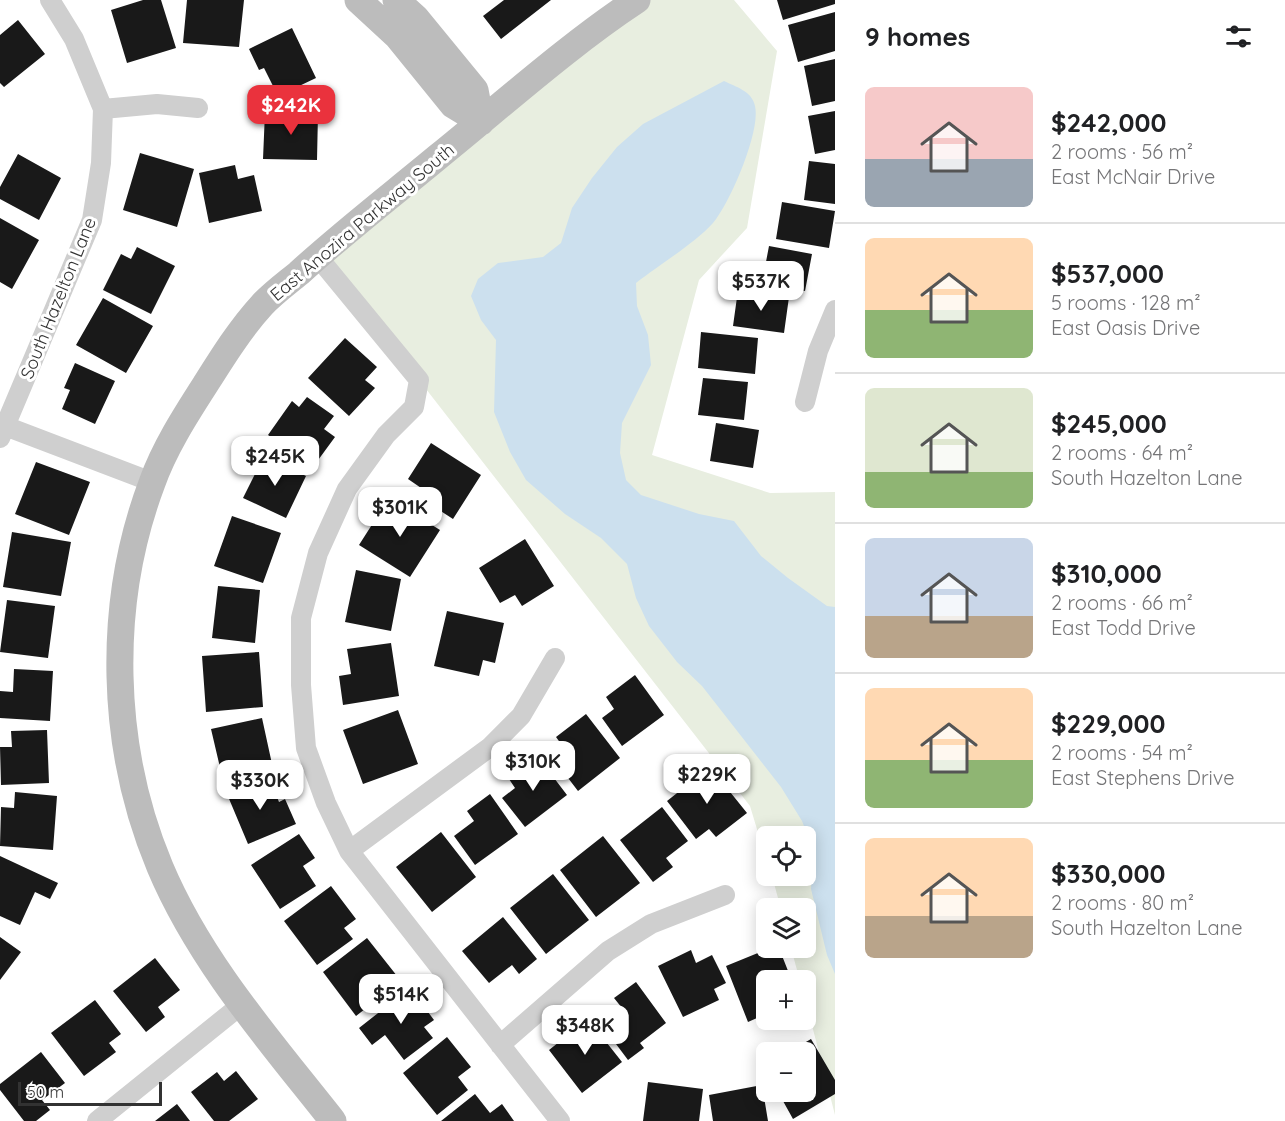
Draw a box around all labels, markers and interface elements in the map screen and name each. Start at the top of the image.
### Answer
text: 9 homes [865,20,970,53]
icon: filters [1222,20,1255,53]
pin: $242K [249,85,333,136]
text: $242K [261,92,321,117]
text: $242,000 [1051,106,1166,139]
icon: home [913,111,985,183]
street label: East Anozira Parkway South [265,138,459,306]
text: 2 rooms · 56 m² [1051,139,1193,164]
text: East McNair Drive [1051,164,1215,189]
street label: South Hazelton Lane [15,214,101,382]
text: $537,000 [1051,257,1164,290]
pin: $537K [719,261,803,312]
icon: home [913,262,985,334]
text: $537K [732,268,790,293]
text: 5 rooms · 128 m² [1051,290,1201,315]
text: East Oasis Drive [1051,315,1200,340]
text: $245,000 [1051,407,1167,440]
icon: home [913,412,985,484]
pin: $245K [233,436,317,487]
text: 2 rooms · 64 m² [1051,440,1193,465]
text: $245K [245,443,305,468]
text: South Hazelton Lane [1051,465,1242,490]
pin: $301K [358,487,442,538]
text: $301K [372,494,428,519]
text: $310,000 [1051,557,1162,590]
icon: home [913,562,985,634]
text: 2 rooms · 66 m² [1051,590,1193,615]
text: East Todd Drive [1051,615,1196,640]
text: $229,000 [1051,707,1165,740]
icon: home [913,712,985,784]
text: 2 rooms · 54 m² [1051,740,1193,765]
pin: $310K [491,741,575,792]
text: $310K [505,748,561,773]
pin: $229K [665,754,749,805]
pin: $330K [218,760,302,811]
text: $229K [677,761,737,786]
text: East Stephens Drive [1051,765,1235,790]
text: $330K [231,767,289,792]
map controls [756,826,816,1102]
button: locate [756,826,816,886]
text: $330,000 [1051,857,1165,890]
icon: home [913,862,985,934]
text: 2 rooms · 80 m² [1051,890,1194,915]
button: layers [756,898,816,958]
text: South Hazelton Lane [1051,915,1242,940]
button: + [756,970,816,1030]
pin: $514K [359,974,443,1025]
text: $514K [373,981,429,1006]
pin: $348K [543,1005,627,1056]
text: $348K [556,1012,614,1037]
button: − [756,1042,816,1102]
scale bar [18,1079,162,1106]
text: 50 m [27,1082,64,1102]

